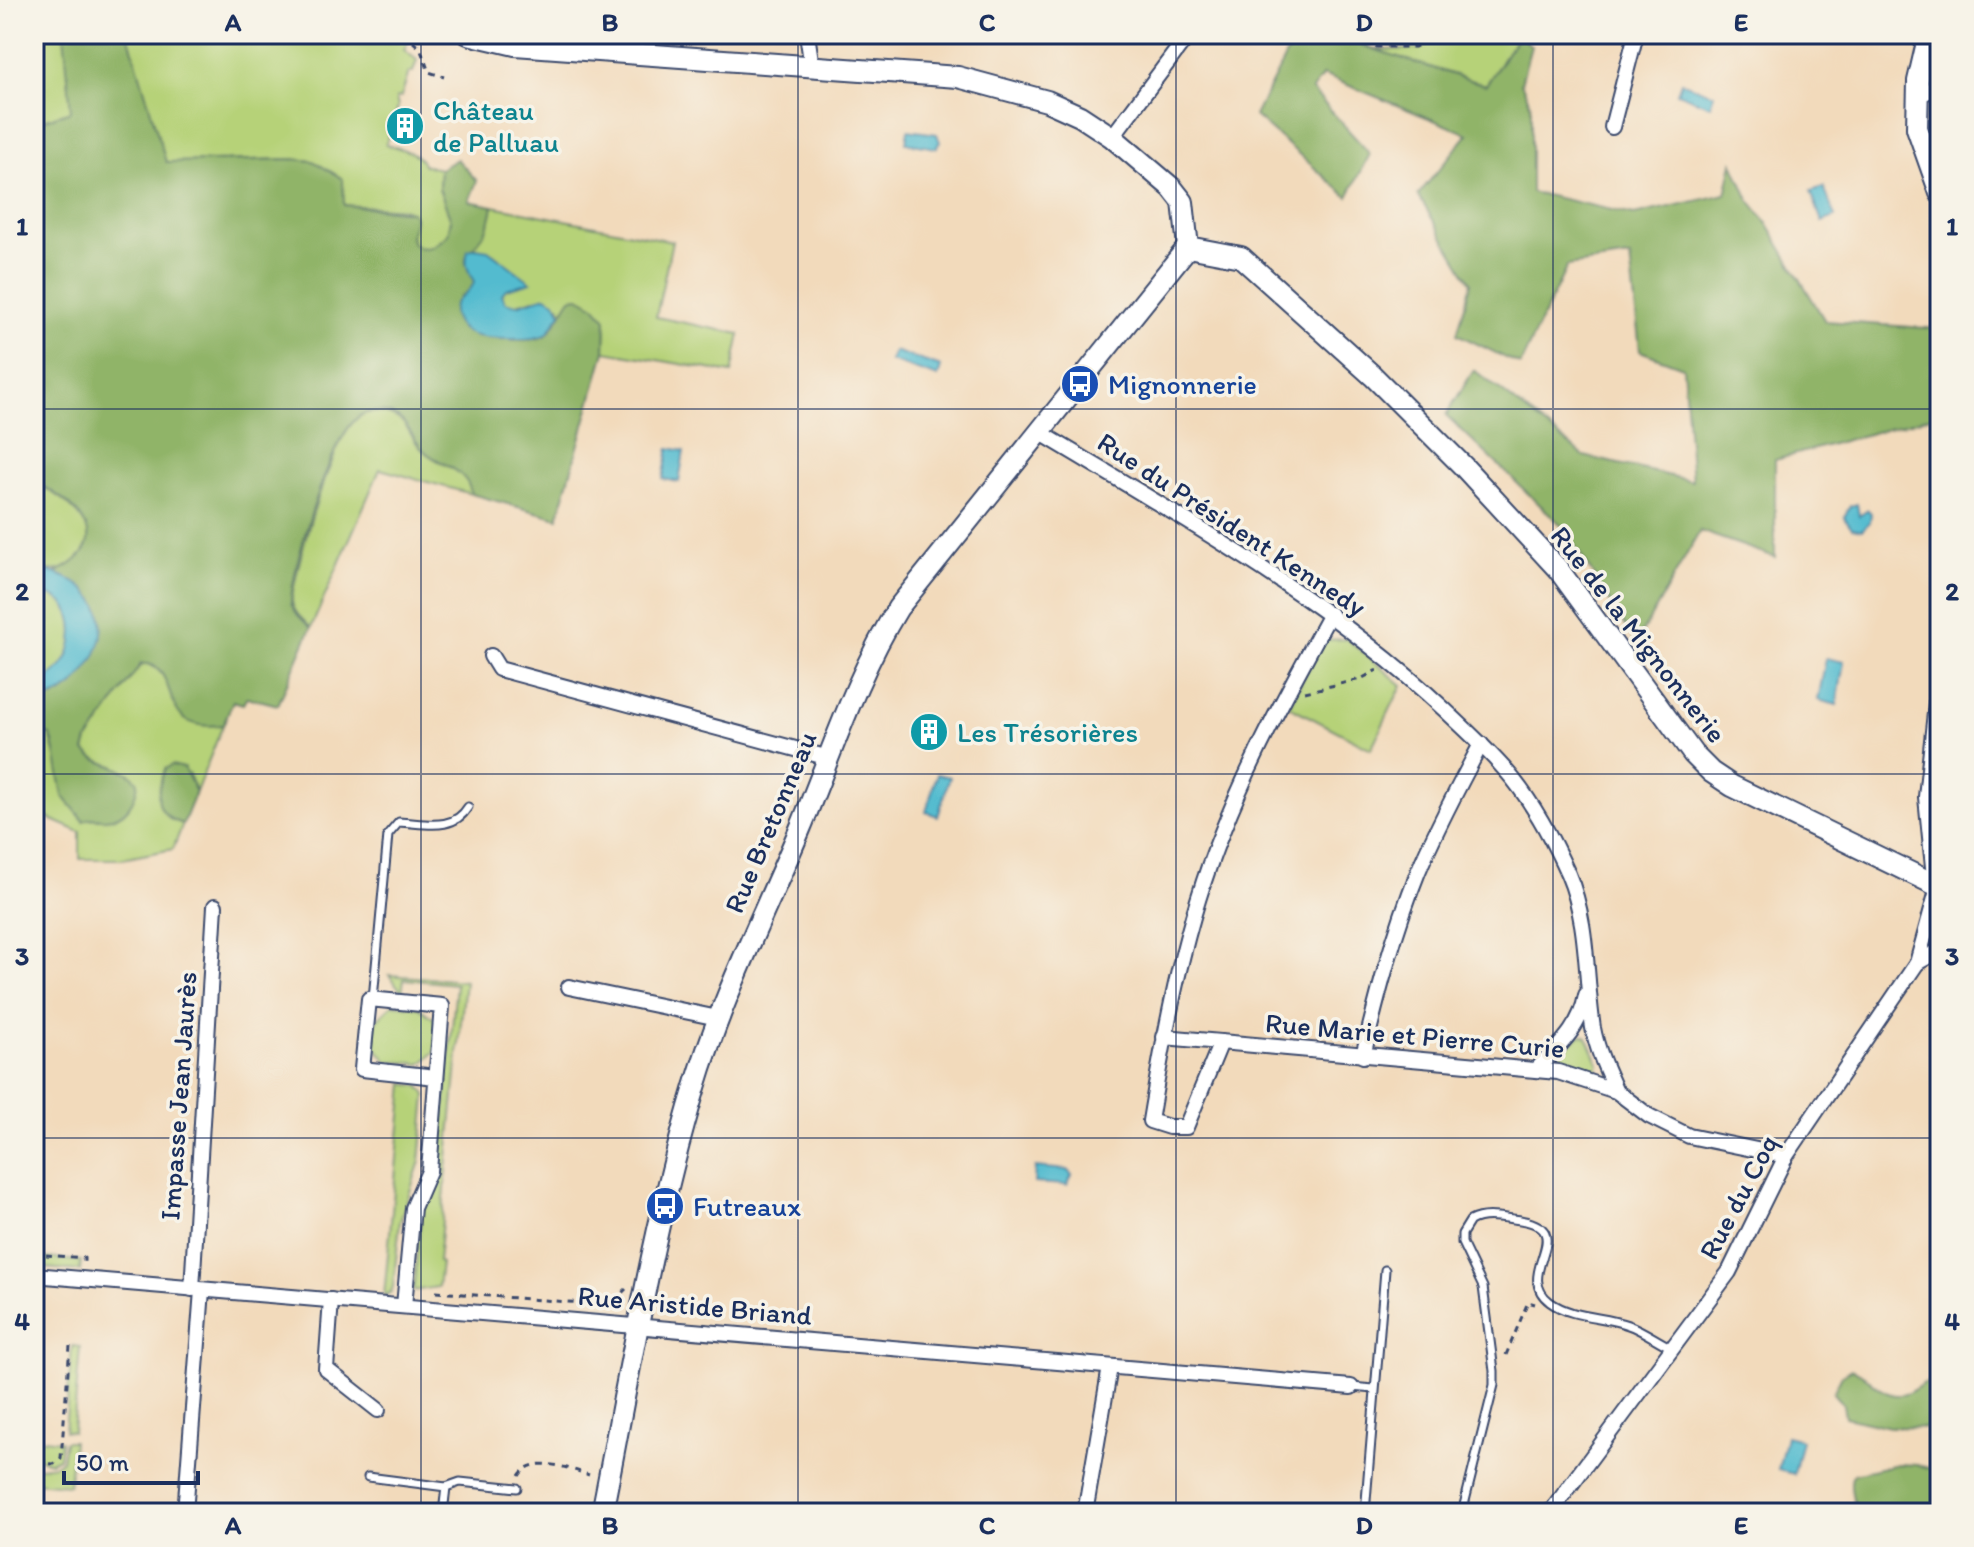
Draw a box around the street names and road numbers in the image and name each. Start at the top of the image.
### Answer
street label: Rue du Président Kennedy [1091,424,1373,624]
street label: Rue de la Mignonnerie [1544,519,1734,749]
street label: Rue Bretonneau [716,726,824,918]
street label: Impasse Jean Jaurès [152,970,204,1222]
street label: Rue Marie et Pierre Curie [1264,1005,1566,1065]
street label: Rue du Coq [1691,1129,1785,1265]
street label: Rue Aristide Briand [576,1278,814,1332]

